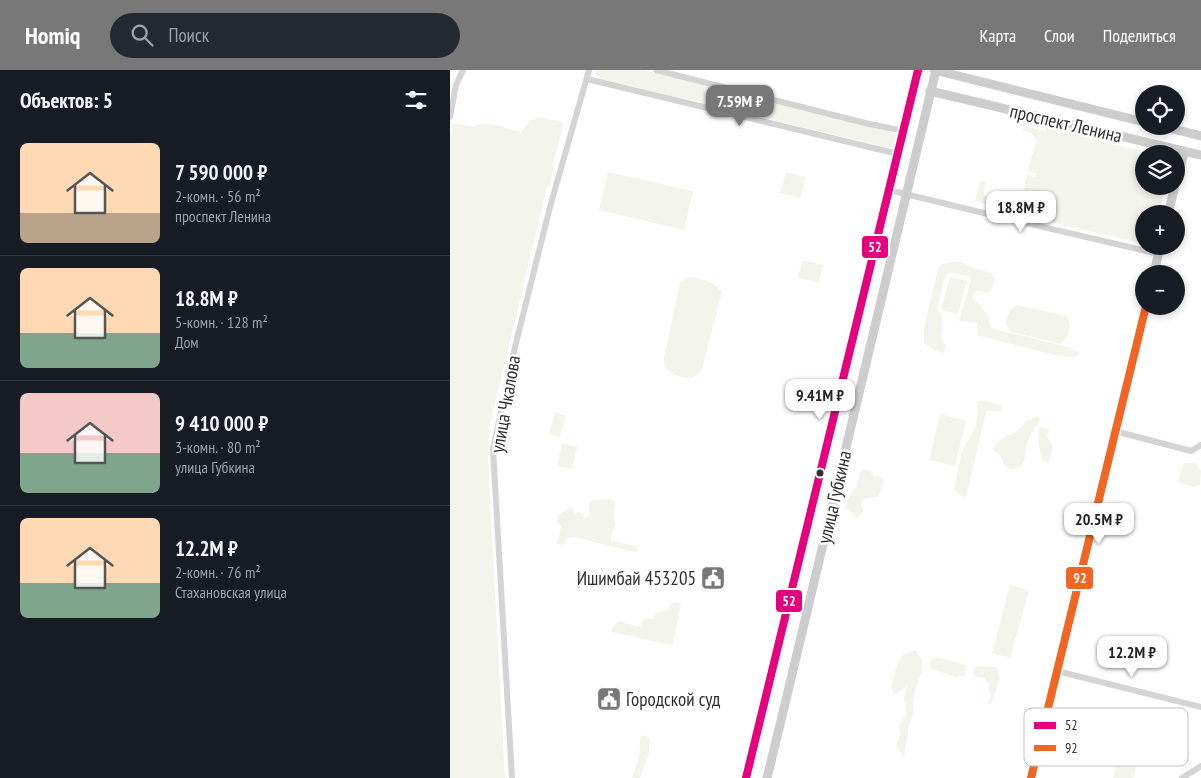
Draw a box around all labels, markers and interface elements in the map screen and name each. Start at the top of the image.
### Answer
search box [110,13,460,58]
text: Homiq [25,20,80,51]
icon: search [128,21,156,49]
text: Поиск [168,23,209,47]
text: Карта [979,24,1016,47]
text: Слои [1044,24,1075,47]
text: Поделиться [1103,24,1176,47]
pin: 7.59M ₽ [694,85,786,127]
map controls [1135,85,1185,315]
button: locate [1135,85,1185,135]
icon: filters [402,86,430,114]
text: Объектов: 5 [20,87,113,114]
text: 7.59M ₽ [717,91,763,111]
street label: проспект Ленина [1008,98,1124,148]
button: layers [1135,145,1185,195]
text: 7 590 000 ₽ [175,159,267,186]
icon: home [60,163,120,223]
text: 2-комн. · 56 m² [175,186,261,206]
pin: 18.8M ₽ [975,190,1067,233]
text: 18.8M ₽ [997,197,1045,217]
button: + [1135,205,1185,255]
text: проспект Ленина [175,206,271,226]
line badge: 52 [861,235,889,259]
text: 52 [868,238,882,256]
button: − [1135,265,1185,315]
text: 18.8M ₽ [175,285,238,312]
icon: home [60,288,120,348]
text: 5-комн. · 128 m² [175,312,268,332]
text: Дом [175,332,199,352]
street label: улица Чкалова [485,353,525,455]
pin: 9.41M ₽ [774,378,866,421]
text: 9.41M ₽ [796,385,844,405]
text: 9 410 000 ₽ [175,410,268,437]
icon: home [60,413,120,473]
text: 3-комн. · 80 m² [175,437,261,457]
street label: улица Губкина [812,448,856,546]
text: улица Губкина [175,457,255,477]
unlabelled marker [815,468,825,478]
pin: 20.5M ₽ [1053,502,1145,545]
text: 20.5M ₽ [1075,509,1123,529]
text: 12.2M ₽ [175,535,238,562]
icon: home [60,538,120,598]
text: 2-комн. · 76 m² [175,562,261,582]
public building icon: Ишимбай 453205 [700,565,726,591]
place label: Ишимбай 453205 [577,566,696,590]
line badge: 92 [1065,566,1094,590]
text: 92 [1073,569,1087,587]
text: Стахановская улица [175,582,287,602]
line badge: 52 [775,589,803,613]
text: 52 [782,592,796,610]
pin: 12.2M ₽ [1086,636,1178,678]
text: 12.2M ₽ [1108,642,1156,662]
public building icon: Городской суд [596,686,622,712]
place label: Городской суд [626,687,721,711]
legend [1024,708,1188,766]
text: 52 [1065,716,1078,734]
text: 92 [1065,739,1078,757]

